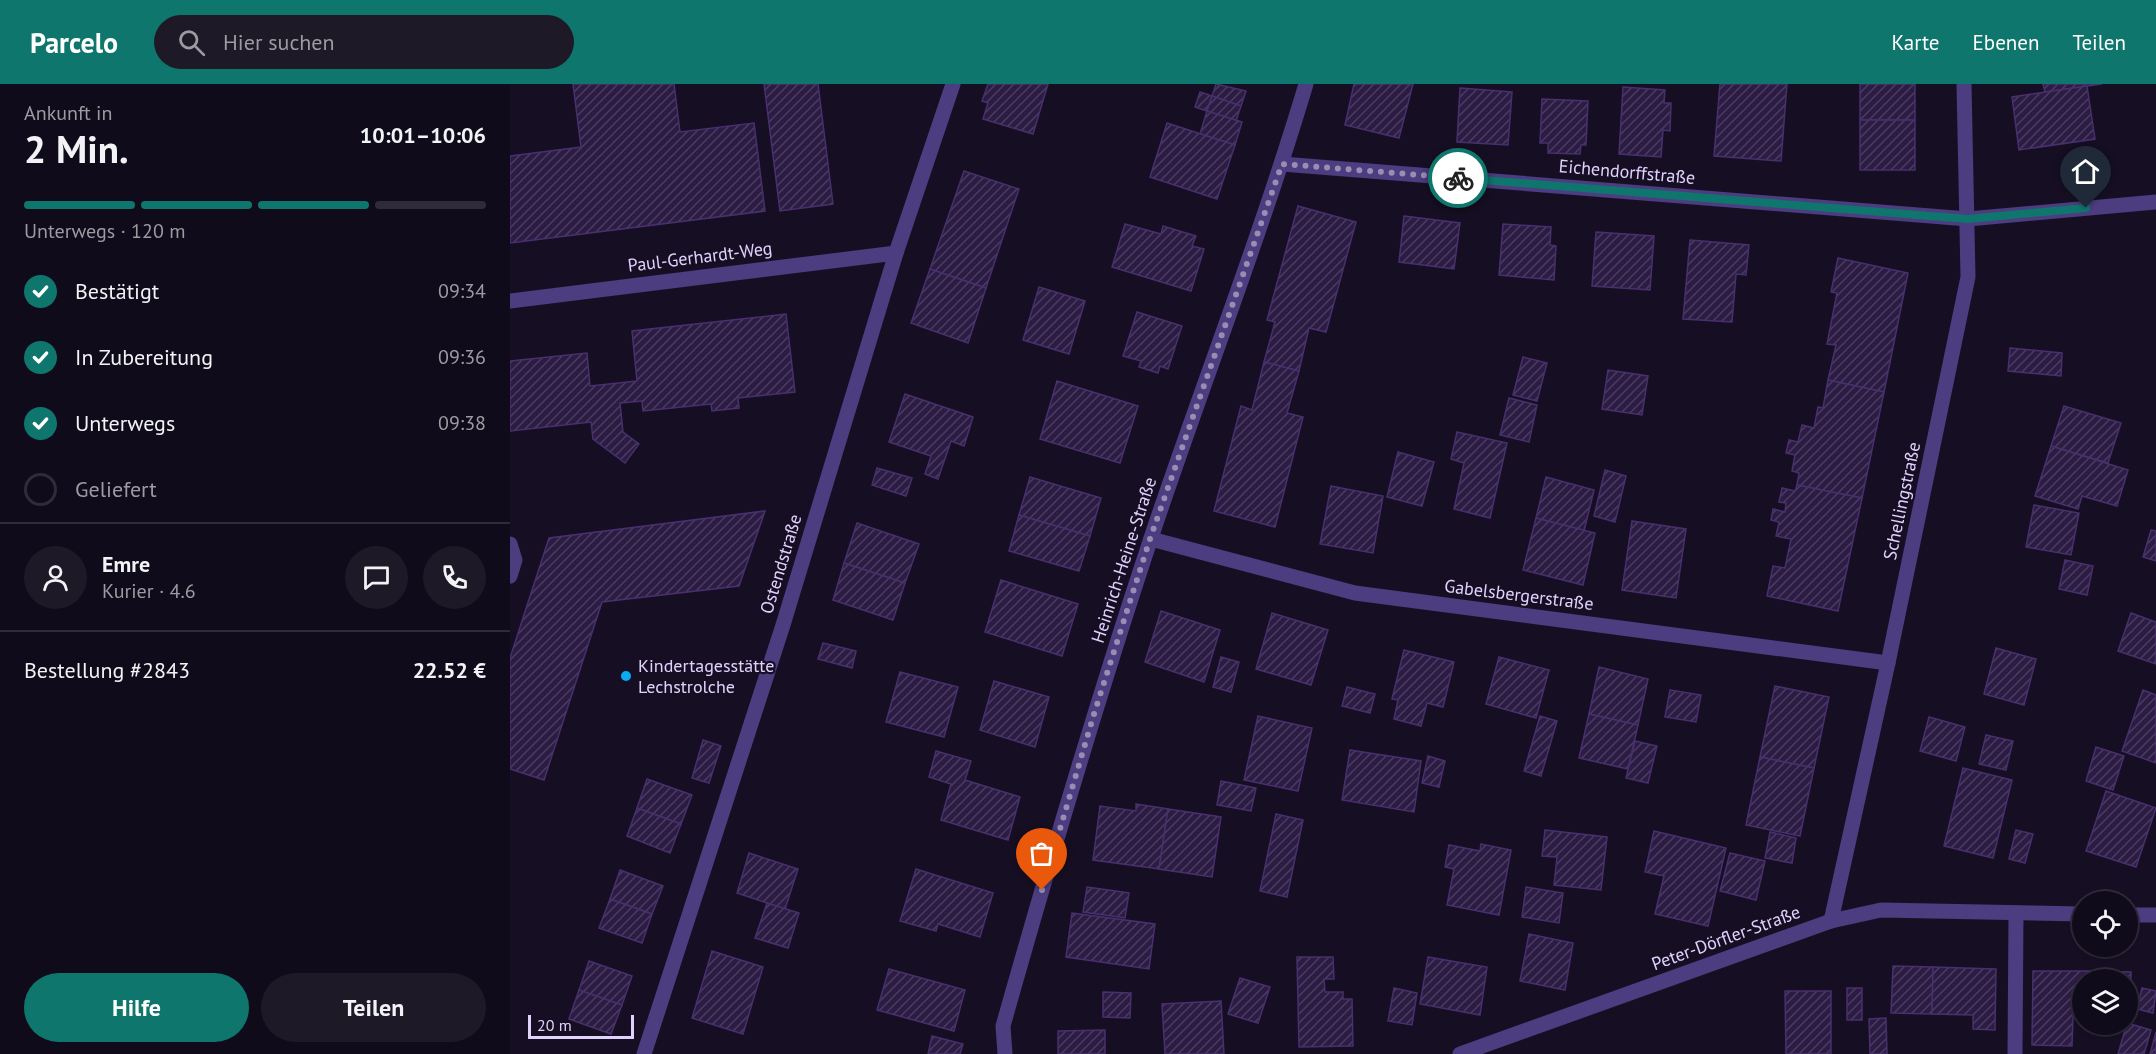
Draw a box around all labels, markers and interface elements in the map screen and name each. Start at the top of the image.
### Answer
search box [154,15,574,69]
text: Parcelo [30,24,118,61]
icon: search [175,26,208,59]
text: Hier suchen [223,28,335,56]
text: Karte [1892,29,1940,56]
text: Ebenen [1973,29,2039,56]
text: Teilen [2072,29,2126,56]
text: Ankunft in [24,100,112,126]
text: 10:01–10:06 [360,121,486,149]
text: 2 Min. [24,123,129,174]
pin [2060,146,2111,208]
courier [1428,148,1488,208]
street label: Eichendorffstraße [1558,154,1696,189]
icon: home [2069,155,2102,188]
icon: bike [1442,162,1475,195]
text: Unterwegs · 120 m [24,218,185,244]
street label: Paul-Gerhardt-Weg [626,236,774,277]
icon: check [24,275,57,308]
text: Bestätigt [75,277,159,305]
text: 09:34 [438,278,486,304]
icon: check [24,341,57,374]
text: In Zubereitung [75,343,213,371]
text: 09:36 [438,344,486,370]
icon: check [24,407,57,440]
text: Unterwegs [75,409,175,437]
text: 09:38 [438,410,486,436]
street label: Schellingstraße [1878,440,1925,562]
street label: Heinrich-Heine-Straße [1086,474,1161,646]
text: Geliefert [75,475,157,503]
street label: Ostendstraße [754,511,807,616]
button: person [24,546,87,609]
button: chat [345,546,408,609]
button: phone [423,546,486,609]
text: Emre [102,550,150,578]
street label: Gabelsbergerstraße [1443,574,1595,615]
text: Kurier · 4.6 [102,578,196,604]
place label: Kindertagesstätte Lechstrolche [638,654,774,698]
text: Bestellung #2843 [24,656,190,684]
text: 22.52 € [413,656,486,684]
marker: Kindertagesstätte Lechstrolche [619,669,633,683]
pin [1016,828,1067,890]
icon: bag [1025,837,1058,870]
map controls [2072,891,2138,1035]
button: locate [2072,891,2138,957]
street label: Peter-Dörfler-Straße [1648,900,1803,975]
button: layers [2072,969,2138,1035]
button: Hilfe [24,973,249,1042]
button: Teilen [261,973,486,1042]
scale bar [528,1012,634,1040]
text: 20 m [537,1015,572,1035]

